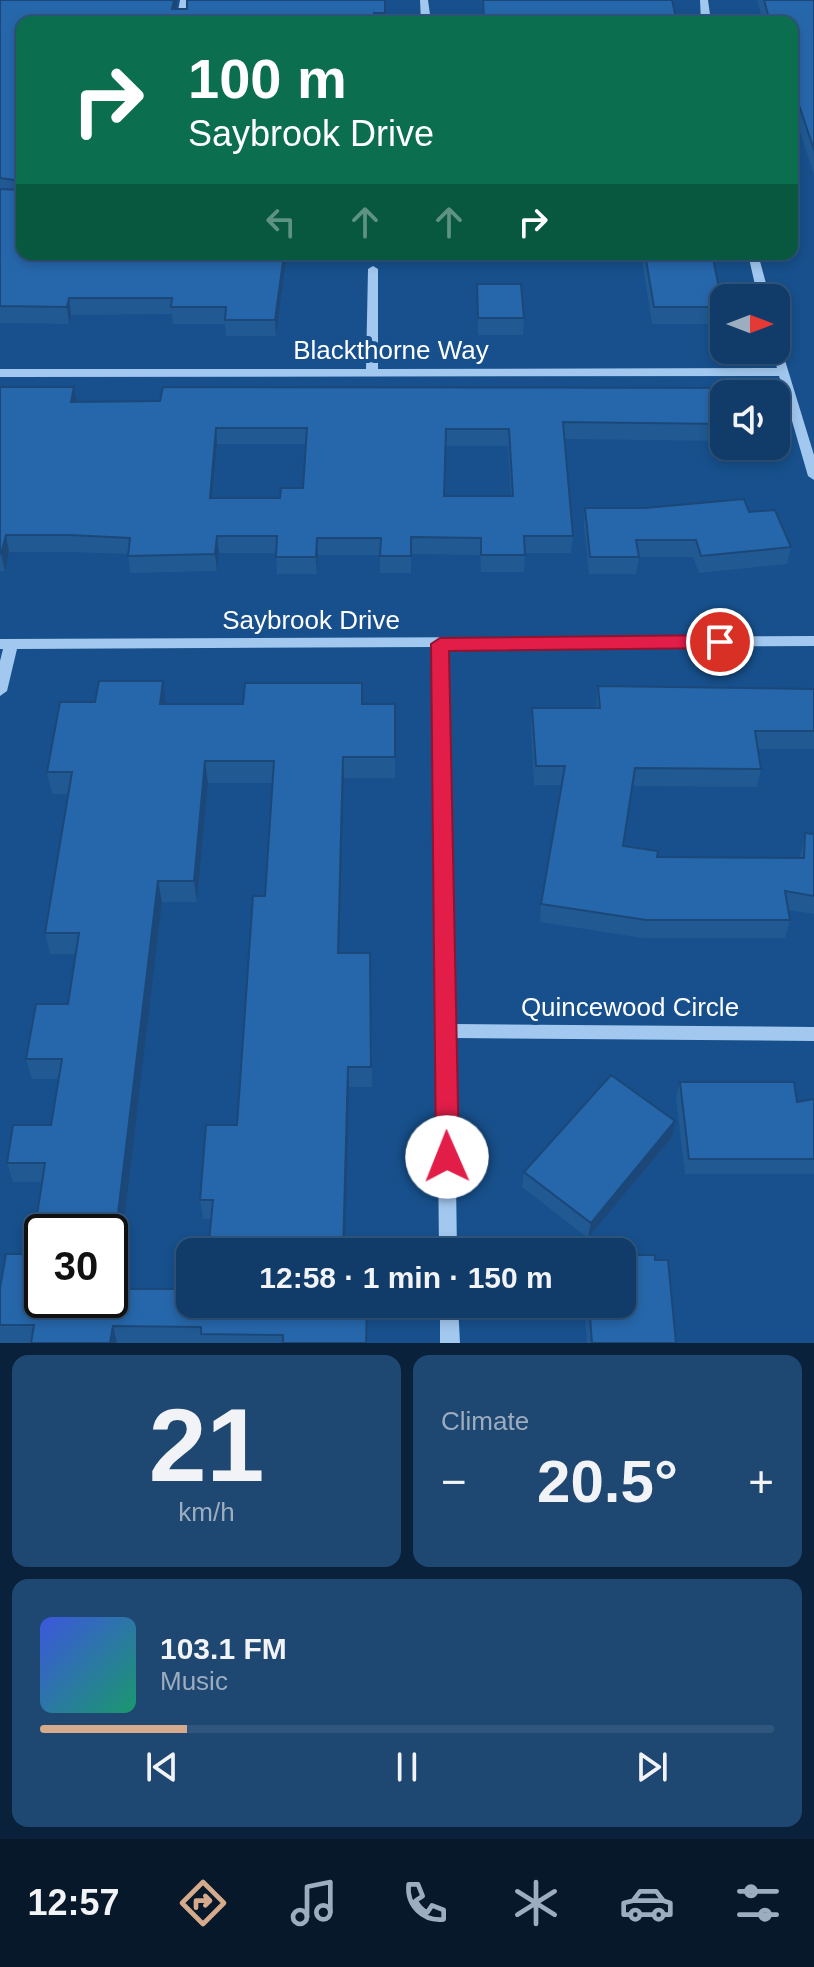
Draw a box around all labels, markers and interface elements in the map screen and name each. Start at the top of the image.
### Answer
text: 100 m [188,47,347,110]
icon: right [56,48,160,152]
text: Saybrook Drive [188,113,434,154]
icon: left [259,200,303,244]
icon: ahead [343,200,387,244]
icon: ahead [427,200,471,244]
icon: right [511,200,555,244]
north arrow [710,284,790,364]
map controls [710,284,790,460]
street label: Blackthorne Way [293,335,489,365]
button: sound [710,380,790,460]
street label: Saybrook Drive [222,605,400,635]
pin [686,608,754,676]
icon: arrive [698,620,742,664]
street label: Quincewood Circle [521,992,739,1022]
position arrow [405,1115,489,1199]
speed limit sign: 30 [24,1214,128,1318]
text: 12:58 · 1 min · 150 m [259,1261,553,1294]
text: 21 [149,1387,264,1503]
text: Climate [441,1406,529,1436]
text: 20.5° [537,1448,678,1515]
text: − [441,1457,467,1506]
text: + [748,1457,774,1506]
text: km/h [178,1497,235,1527]
text: 103.1 FM [160,1632,287,1665]
text: Music [160,1666,228,1696]
icon: previous [140,1745,184,1789]
icon: pause [385,1745,429,1789]
icon: next [630,1745,674,1789]
icon: directions [175,1875,231,1931]
icon: music [286,1875,342,1931]
icon: phone [397,1875,453,1931]
icon: climate [508,1875,564,1931]
icon: car [619,1875,675,1931]
icon: filters [730,1875,786,1931]
text: 12:57 [28,1882,120,1923]

